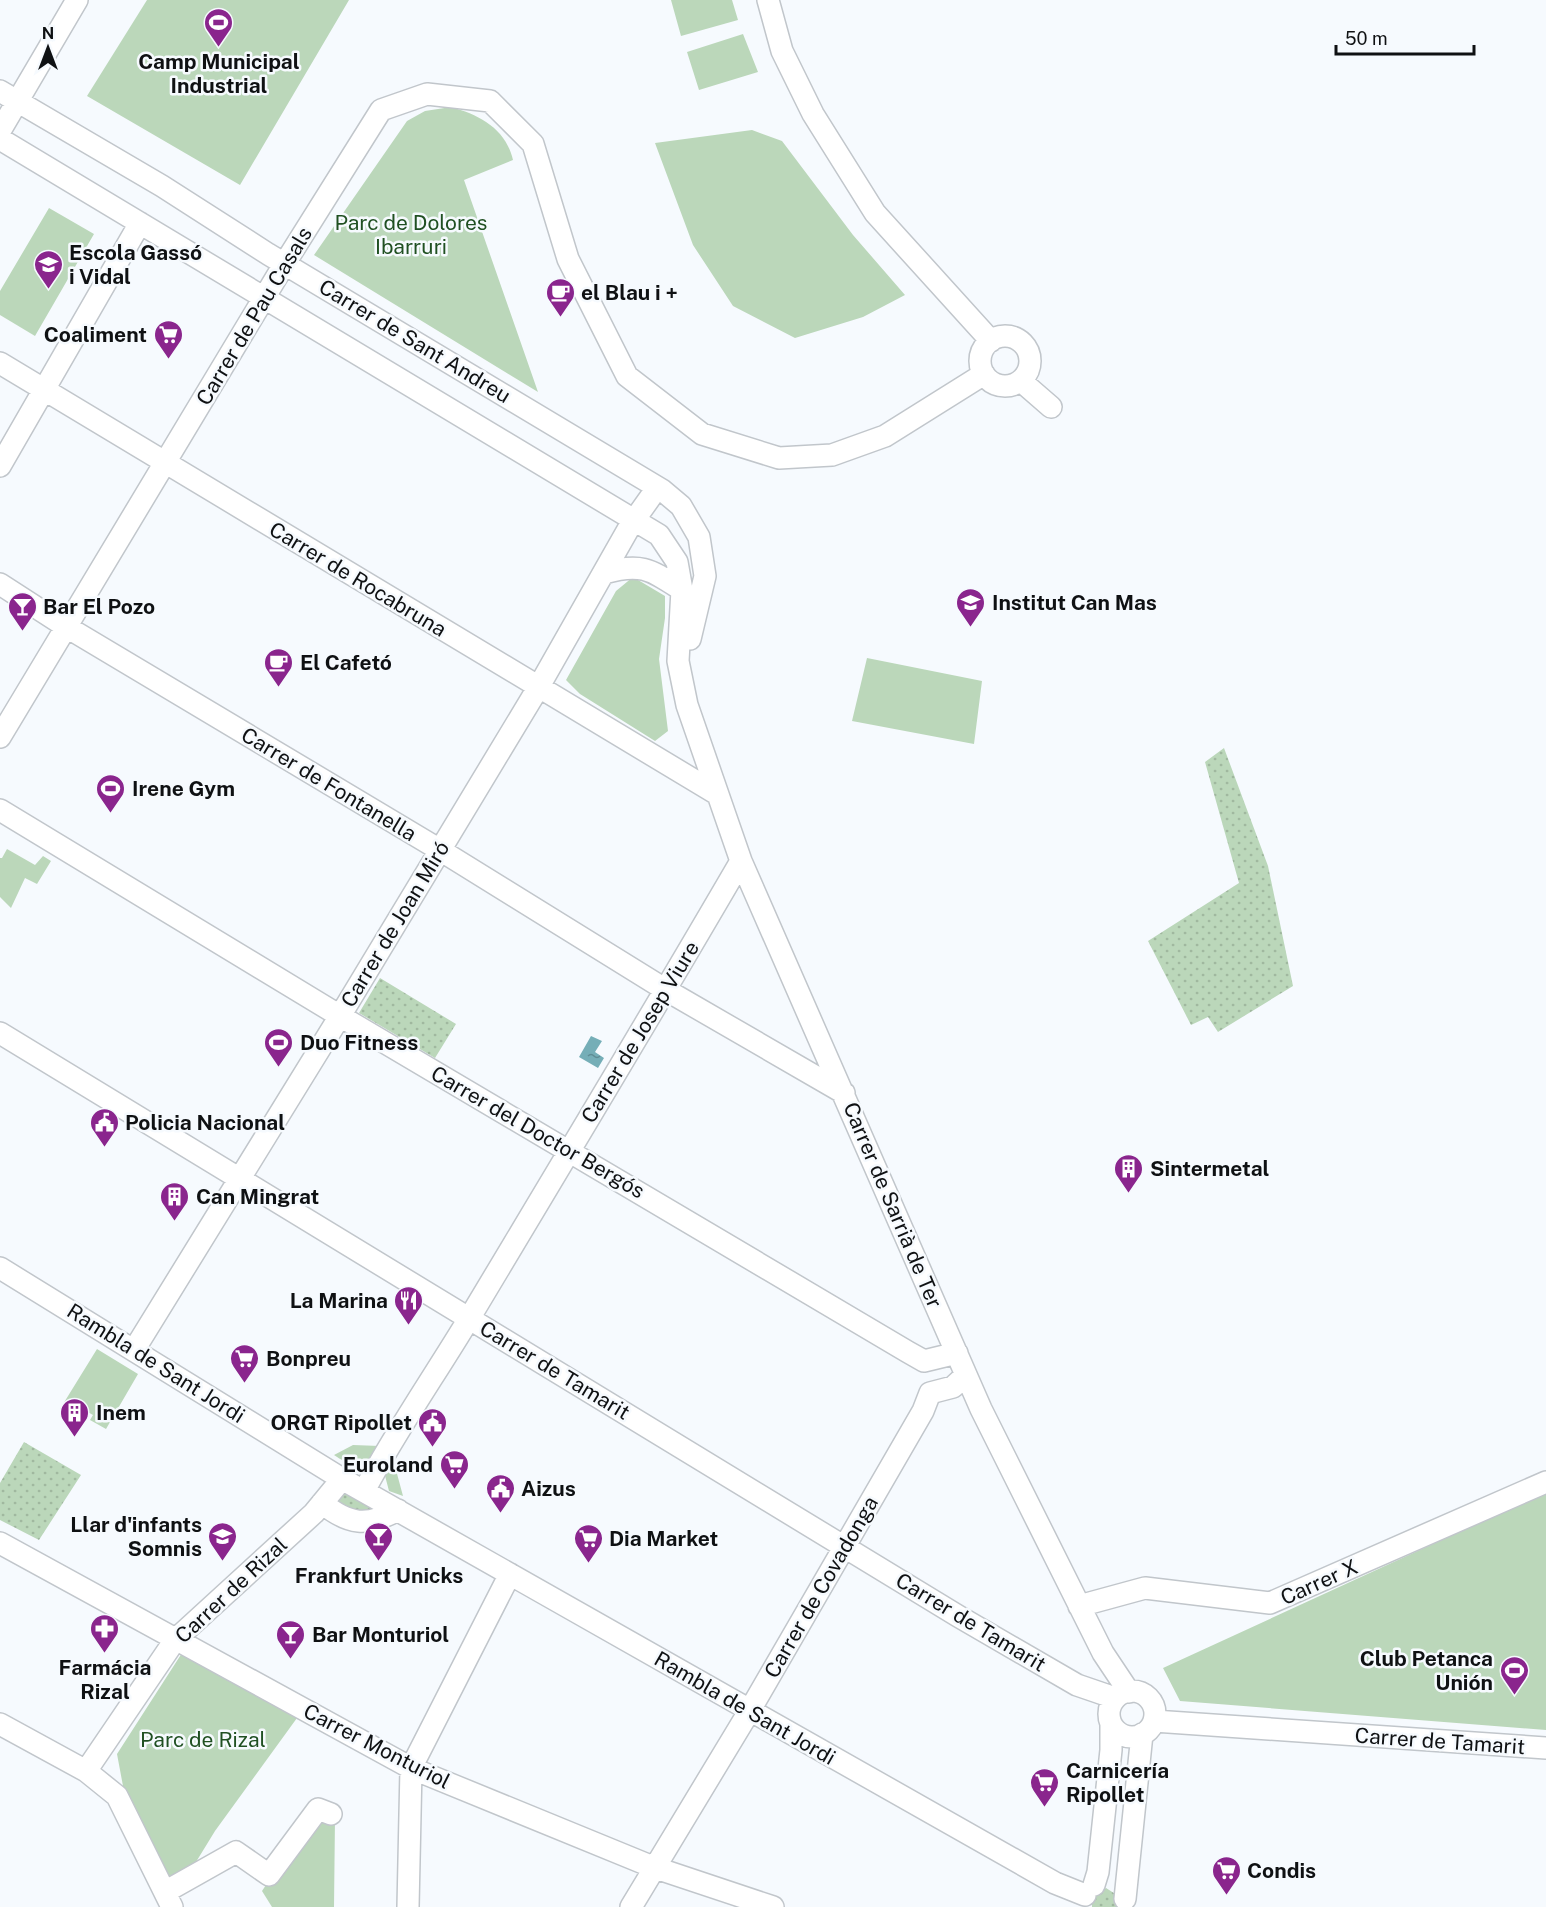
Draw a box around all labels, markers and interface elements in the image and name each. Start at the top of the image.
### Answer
sports icon: Camp Municipal Industrial [203,6,235,48]
north arrow [18,18,78,78]
scale bar [1336,18,1474,56]
text: N [42,24,54,43]
text: 50 m [1345,28,1388,49]
place label: Camp Municipal Industrial [138,49,300,98]
park label: Parc de Dolores Ibarruri [335,210,487,259]
street label: Carrer de Pau Casals [191,222,317,410]
place label: Escola Gassó i Vidal [69,240,202,289]
school or university icon: Escola Gassó i Vidal [32,248,64,290]
street label: Carrer de Sant Andreu [315,274,515,408]
cafe icon: el Blau i + [544,276,576,318]
place label: el Blau i + [581,280,678,305]
supermarket icon: Coaliment [152,318,184,360]
place label: Coaliment [44,322,147,347]
street label: Carrer de Rocabruna [265,516,451,642]
school or university icon: Institut Can Mas [955,586,987,628]
bar icon: Bar El Pozo [6,590,38,632]
place label: Institut Can Mas [992,590,1157,615]
place label: Bar El Pozo [43,594,155,619]
cafe icon: El Cafetó [263,646,295,688]
place label: El Cafetó [300,650,392,675]
street label: Carrer de Fontanella [237,722,421,846]
sports icon: Irene Gym [95,772,127,814]
place label: Irene Gym [132,776,235,801]
street label: Carrer de Joan Miró [336,837,454,1011]
street label: Carrer de Josep Viure [576,937,704,1127]
sports icon: Duo Fitness [263,1026,295,1068]
place label: Duo Fitness [300,1030,418,1055]
street label: Carrer del Doctor Bergós [427,1061,649,1203]
street label: Carrer de Sarrià de Ter [838,1099,948,1311]
public building icon: Policia Nacional [88,1106,120,1148]
place label: Policia Nacional [125,1110,285,1135]
building icon: Sintermetal [1113,1152,1145,1194]
place label: Sintermetal [1150,1156,1270,1181]
building icon: Can Mingrat [159,1180,191,1222]
place label: Can Mingrat [196,1184,319,1209]
restaurant icon: La Marina [393,1284,425,1326]
place label: La Marina [290,1288,388,1313]
street label: Rambla de Sant Jordi [63,1298,249,1428]
street label: Carrer de Tamarit [475,1315,635,1425]
supermarket icon: Bonpreu [229,1342,261,1384]
place label: Bonpreu [266,1346,351,1371]
building icon: Inem [59,1396,91,1438]
place label: Inem [96,1400,146,1425]
public building icon: ORGT Ripollet [417,1406,449,1448]
place label: ORGT Ripollet [270,1410,412,1435]
supermarket icon: Euroland [438,1448,470,1490]
place label: Euroland [343,1452,433,1477]
public building icon: Aizus [484,1472,516,1514]
place label: Aizus [521,1476,576,1501]
street label: Carrer de Covadonga [759,1492,883,1682]
place label: Llar d'infants Somnis [70,1512,202,1561]
school or university icon: Llar d'infants Somnis [207,1520,239,1562]
bar icon: Frankfurt Unicks [363,1520,395,1562]
supermarket icon: Dia Market [572,1522,604,1564]
place label: Dia Market [609,1526,718,1551]
street label: Carrer de Rizal [170,1532,292,1648]
street label: Carrer X [1277,1554,1361,1610]
place label: Frankfurt Unicks [295,1563,463,1588]
street label: Carrer de Tamarit [891,1567,1051,1677]
pharmacy icon: Farmácia Rizal [89,1612,121,1654]
bar icon: Bar Monturiol [275,1618,307,1660]
place label: Bar Monturiol [312,1622,449,1647]
street label: Rambla de Sant Jordi [650,1646,840,1770]
place label: Club Petanca Unión [1360,1646,1493,1695]
sports icon: Club Petanca Unión [1498,1654,1530,1696]
place label: Farmácia Rizal [59,1655,151,1704]
street label: Carrer Monturiol [299,1698,455,1794]
street label: Carrer de Tamarit [1354,1723,1526,1759]
park label: Parc de Rizal [140,1727,266,1752]
place label: Carnicería Ripollet [1066,1758,1169,1807]
supermarket icon: Carnicería Ripollet [1029,1766,1061,1808]
supermarket icon: Condis [1210,1854,1242,1896]
place label: Condis [1247,1858,1316,1883]

